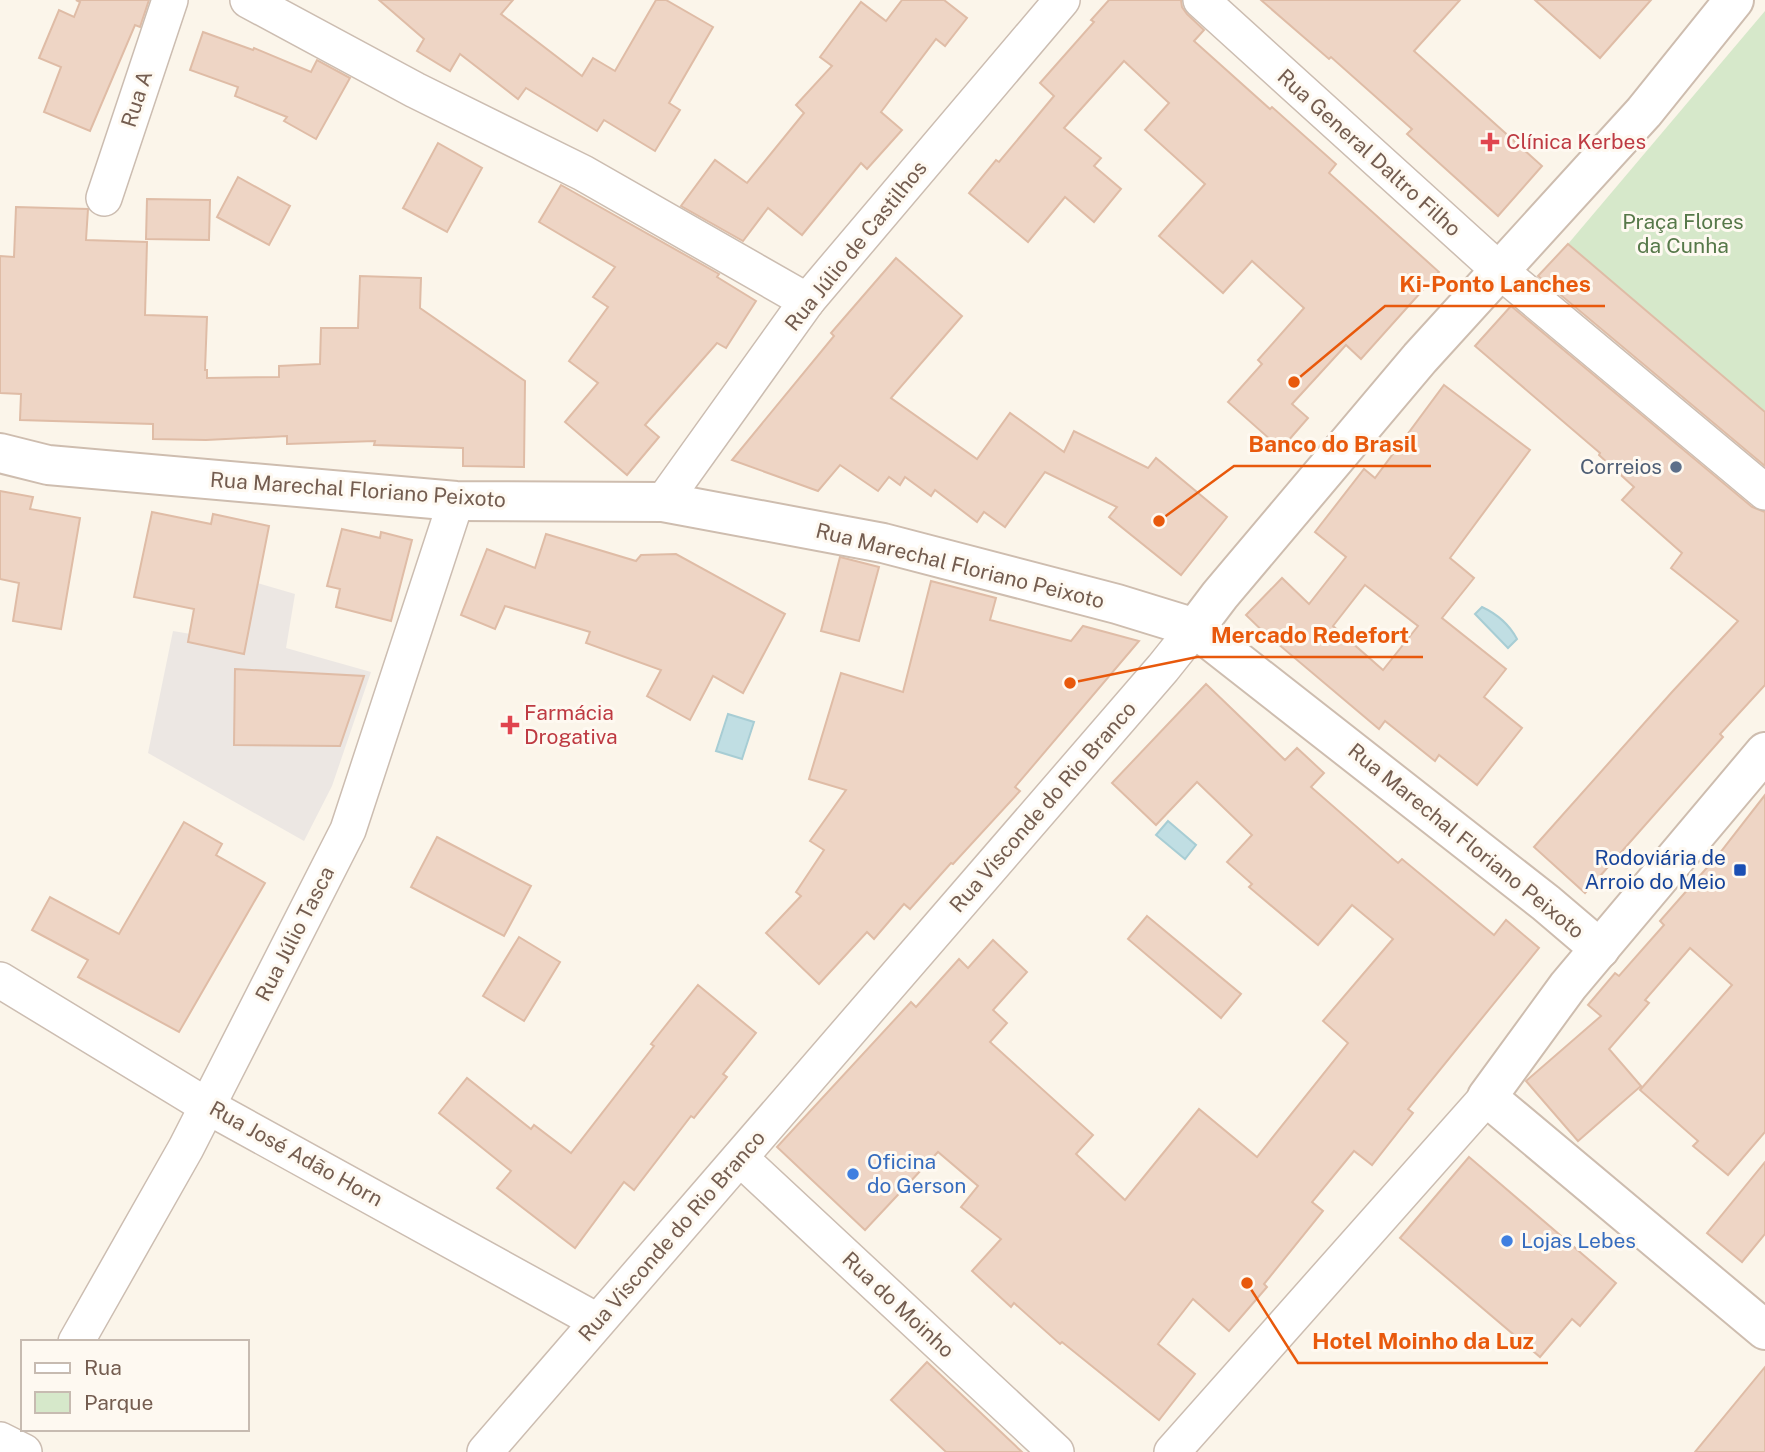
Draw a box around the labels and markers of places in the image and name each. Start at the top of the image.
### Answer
place label: Clínica Kerbes [1506,129,1646,154]
marker: Clínica Kerbes [1480,132,1500,152]
callout: Ki-Ponto Lanches [1385,262,1605,306]
callout: Banco do Brasil [1234,422,1431,466]
place label: Correios [1580,454,1662,479]
marker: Correios [1668,459,1684,475]
callout: Mercado Redefort [1197,613,1423,657]
place label: Farmácia Drogativa [524,700,618,749]
marker: Farmácia Drogativa [502,717,518,733]
place label: Rodoviária de Arroio do Meio [1584,845,1726,894]
marker: Rodoviária de Arroio do Meio [1732,862,1748,878]
place label: Oficina do Gerson [867,1149,966,1198]
marker: Oficina do Gerson [845,1166,861,1182]
place label: Lojas Lebes [1521,1228,1636,1253]
marker: Lojas Lebes [1499,1233,1515,1249]
callout: Hotel Moinho da Luz [1298,1319,1548,1363]

